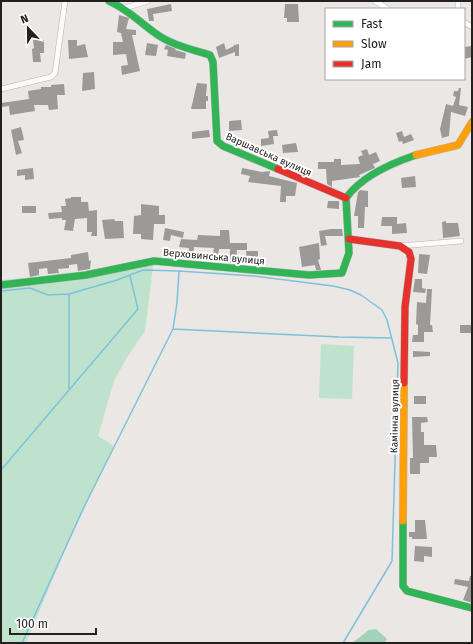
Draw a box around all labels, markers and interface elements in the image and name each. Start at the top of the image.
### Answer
north arrow [8,8,48,48]
legend [325,8,465,80]
text: N [19,12,30,27]
text: Fast [361,17,383,31]
text: Slow [361,37,387,51]
text: Jam [361,57,381,71]
street label: Варшавська вулиця [224,131,313,179]
street label: Верховинська вулиця [163,247,265,267]
street label: Камінна вулиця [387,379,402,453]
scale bar [10,610,96,636]
text: 100 m [16,617,48,631]

